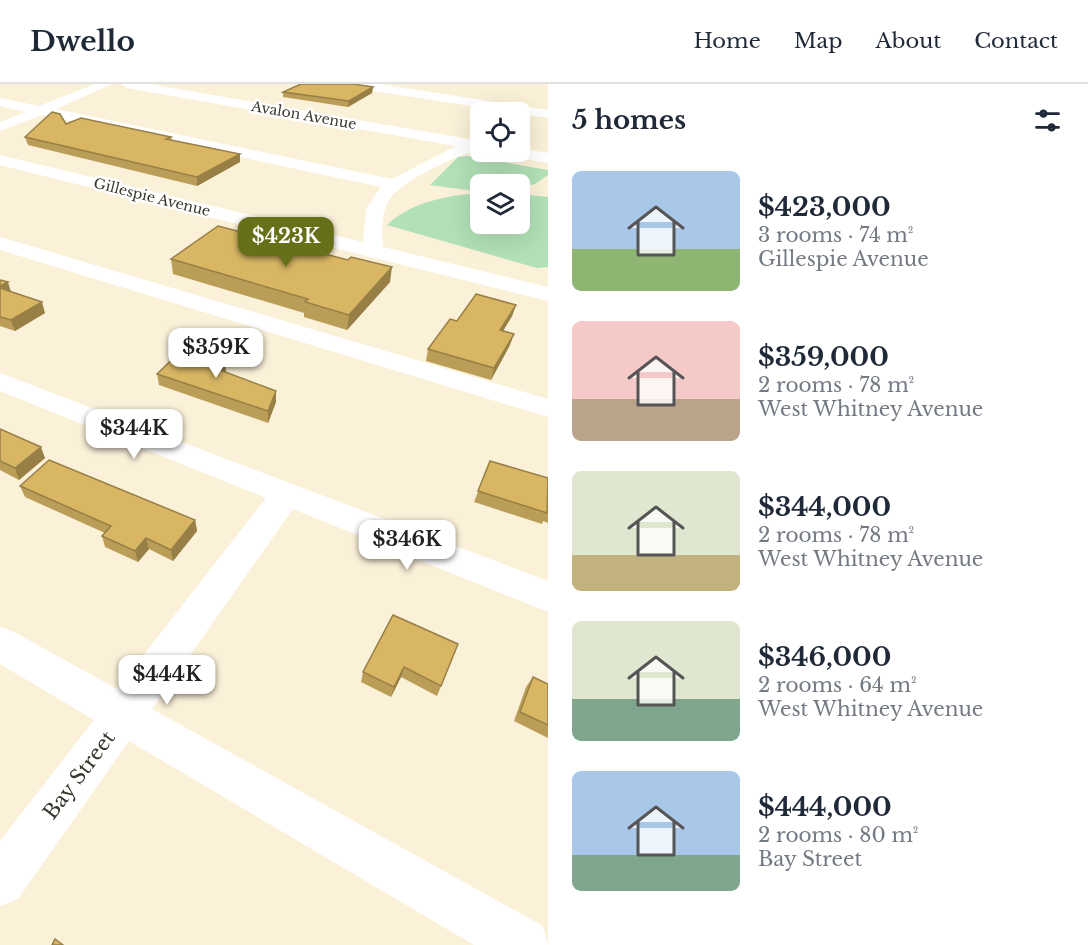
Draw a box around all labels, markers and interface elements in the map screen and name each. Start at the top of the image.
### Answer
text: Dwello [30,24,135,59]
text: Home [694,28,761,54]
text: Map [794,28,842,54]
text: About [875,28,941,54]
text: Contact [974,28,1058,54]
street label: Avalon Avenue [249,97,358,133]
map controls [470,102,530,234]
button: locate [470,102,530,162]
text: 5 homes [572,104,686,136]
icon: filters [1031,104,1064,137]
street label: Gillespie Avenue [92,174,212,220]
button: layers [470,174,530,234]
text: $423,000 [758,191,891,223]
icon: home [620,195,692,267]
pin: $423K [244,217,328,268]
text: 3 rooms · 74 m² [758,223,914,247]
text: $423K [252,224,320,248]
text: Gillespie Avenue [758,247,929,271]
pin: $359K [174,328,258,379]
text: $359K [182,335,250,359]
text: $359,000 [758,341,889,373]
icon: home [620,345,692,417]
text: 2 rooms · 78 m² [758,373,914,397]
text: West Whitney Avenue [758,397,983,421]
pin: $344K [92,409,176,460]
text: $344K [100,416,168,440]
text: $344,000 [758,491,891,523]
icon: home [620,495,692,567]
pin: $346K [365,520,449,571]
text: 2 rooms · 78 m² [758,523,914,547]
text: $346K [373,527,441,551]
text: West Whitney Avenue [758,547,983,571]
text: $346,000 [758,641,891,673]
icon: home [620,645,692,717]
pin: $444K [125,655,209,706]
text: $444K [132,662,202,686]
text: 2 rooms · 64 m² [758,673,917,697]
text: West Whitney Avenue [758,697,983,721]
street label: Bay Street [38,726,120,824]
text: $444,000 [758,791,892,823]
icon: home [620,795,692,867]
text: 2 rooms · 80 m² [758,823,919,847]
text: Bay Street [758,847,862,871]

